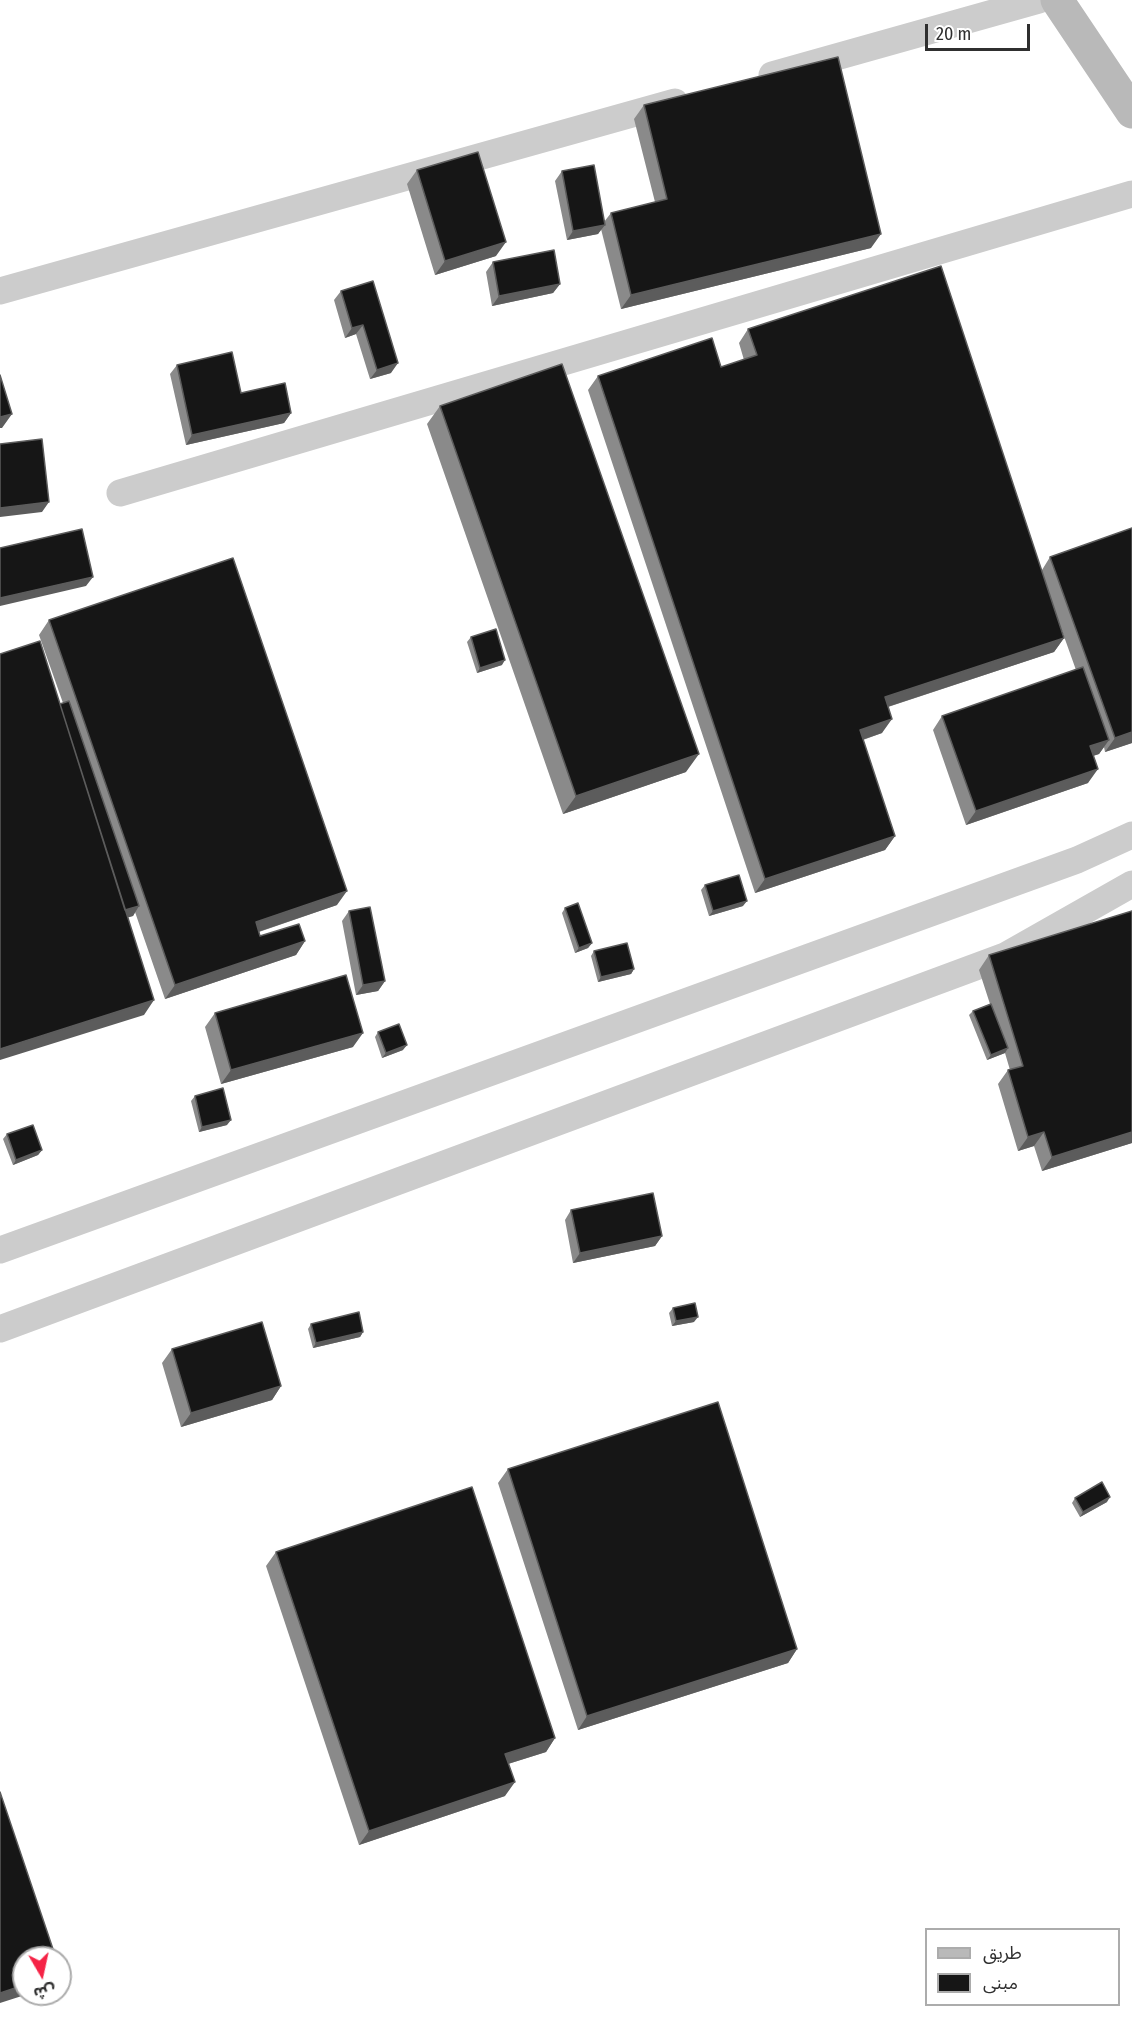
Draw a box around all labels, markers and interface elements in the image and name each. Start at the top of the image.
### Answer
scale bar [928,12,1033,50]
text: 20 m [936,23,971,45]
legend [925,1928,1120,2006]
text: طريق [983,1942,1022,1964]
north arrow [12,1946,72,2006]
text: مبنى [983,1972,1018,1994]
text: ش [32,1981,57,2003]

